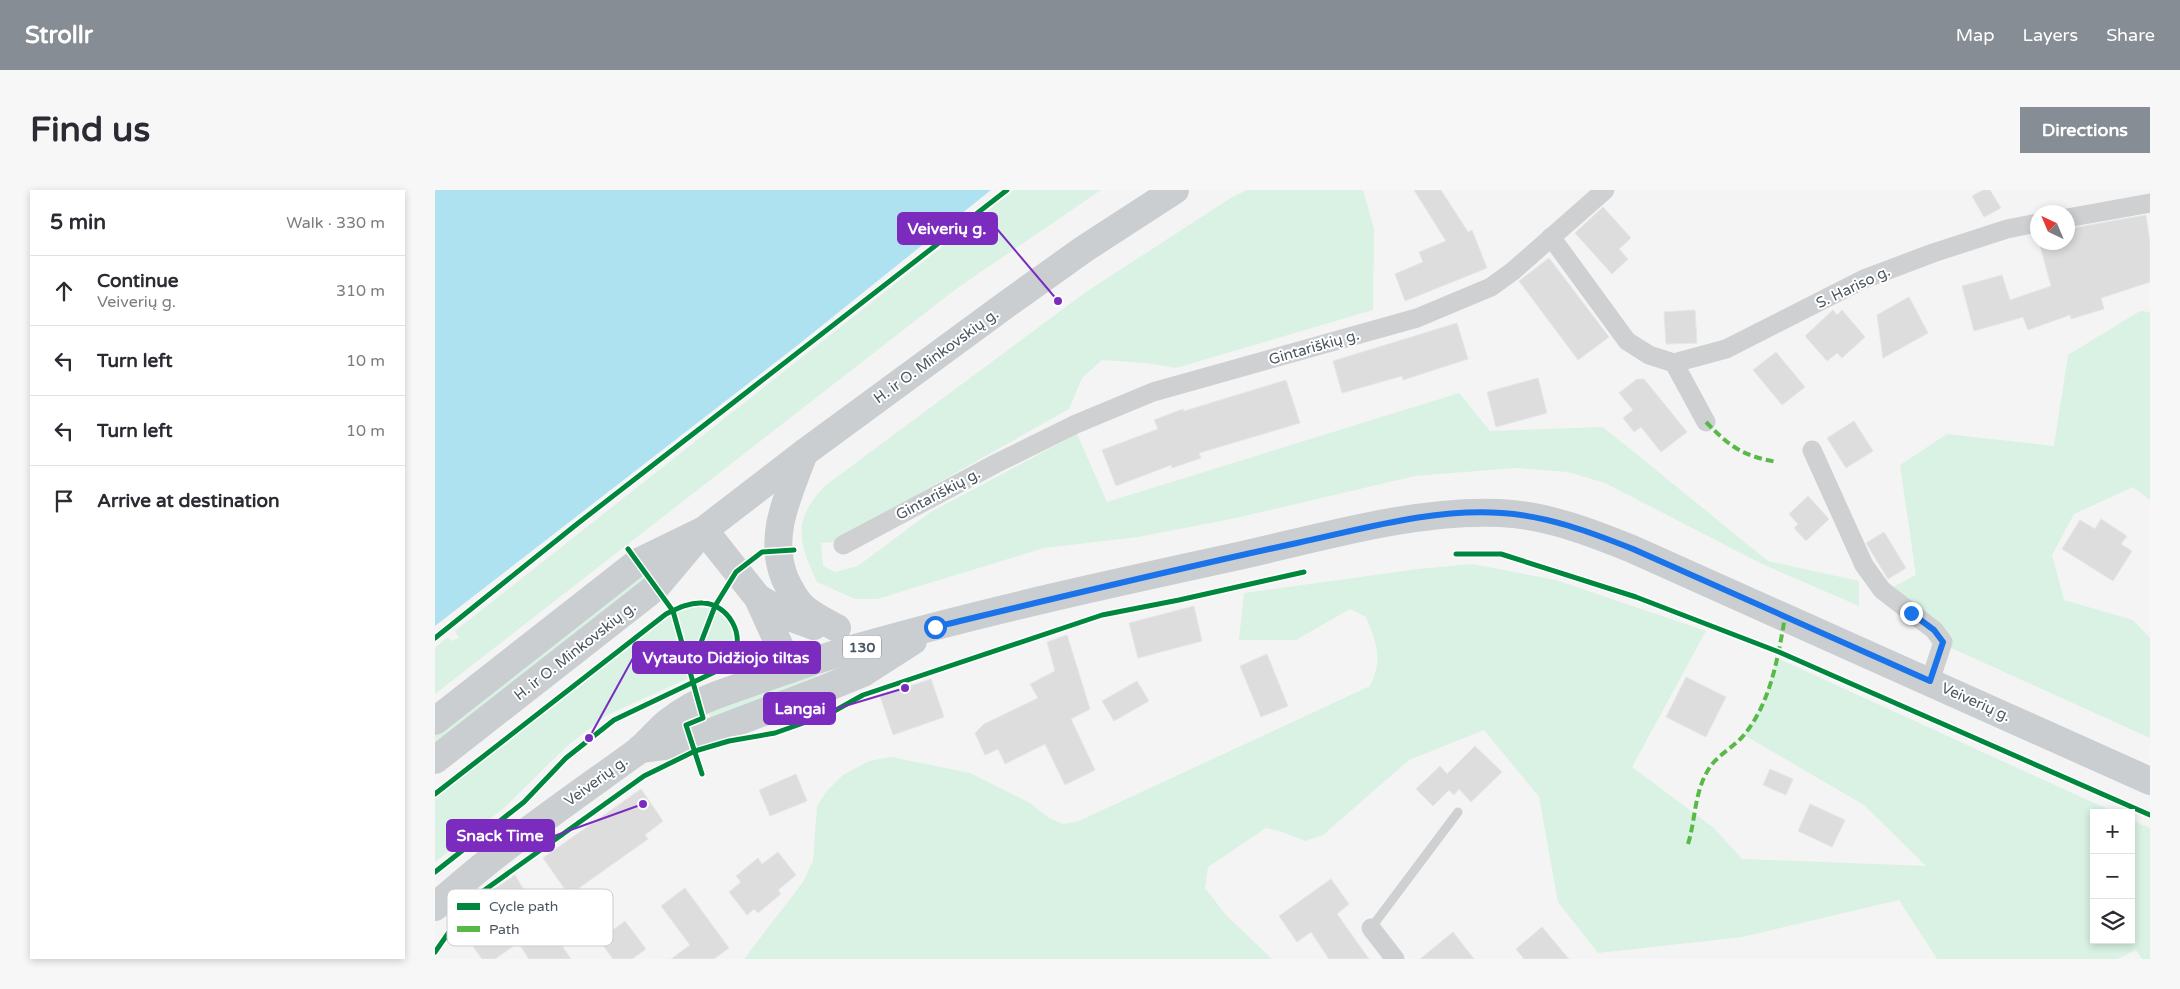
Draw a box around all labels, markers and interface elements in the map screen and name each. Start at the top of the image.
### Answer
text: Strollr [25,21,93,50]
text: Map [1956,24,1995,46]
text: Layers [2023,24,2078,46]
text: Share [2106,24,2155,46]
button: Directions [2020,107,2150,153]
text: Find us [30,109,150,151]
north arrow [2030,205,2075,250]
text: 5 min [50,210,106,235]
text: Walk · 330 m [286,213,385,233]
callout: Veiverių g. [898,213,997,244]
text: Veiverių g. [908,219,986,239]
street label: S. Hariso g. [1813,262,1893,312]
text: Continue [97,270,179,292]
icon: ahead [50,277,78,305]
text: 310 m [336,281,385,301]
text: Veiverių g. [97,292,176,312]
street label: H. ir O. Minkovskių g. [870,305,1002,407]
street label: Gintariškių g. [1267,326,1361,368]
icon: left [50,347,78,375]
text: Turn left [97,350,173,372]
text: 10 m [346,351,385,371]
icon: left [50,417,78,445]
text: Turn left [97,420,173,442]
text: 10 m [346,421,385,441]
street label: Gintariškių g. [893,464,983,524]
icon: arrive [50,487,78,515]
text: Arrive at destination [97,490,280,512]
street label: H. ir O. Minkovskių g. [510,598,640,704]
route end [1900,602,1923,625]
route start [924,616,947,639]
road number: 130 [843,636,881,658]
callout: Vytauto Didžiojo tiltas [633,642,820,673]
text: Vytauto Didžiojo tiltas [643,648,810,668]
street label: Veiverių g. [1939,679,2013,725]
callout: Langai [764,693,835,724]
text: Langai [774,699,826,719]
street label: Veiverių g. [561,752,631,810]
map controls [2090,809,2135,944]
button: + [2090,809,2135,854]
callout: Snack Time [447,820,554,851]
text: Snack Time [456,826,544,846]
button: − [2090,854,2135,899]
legend [447,889,613,946]
text: Cycle path [489,898,558,915]
button: layers [2090,899,2135,944]
text: Path [489,921,520,938]

